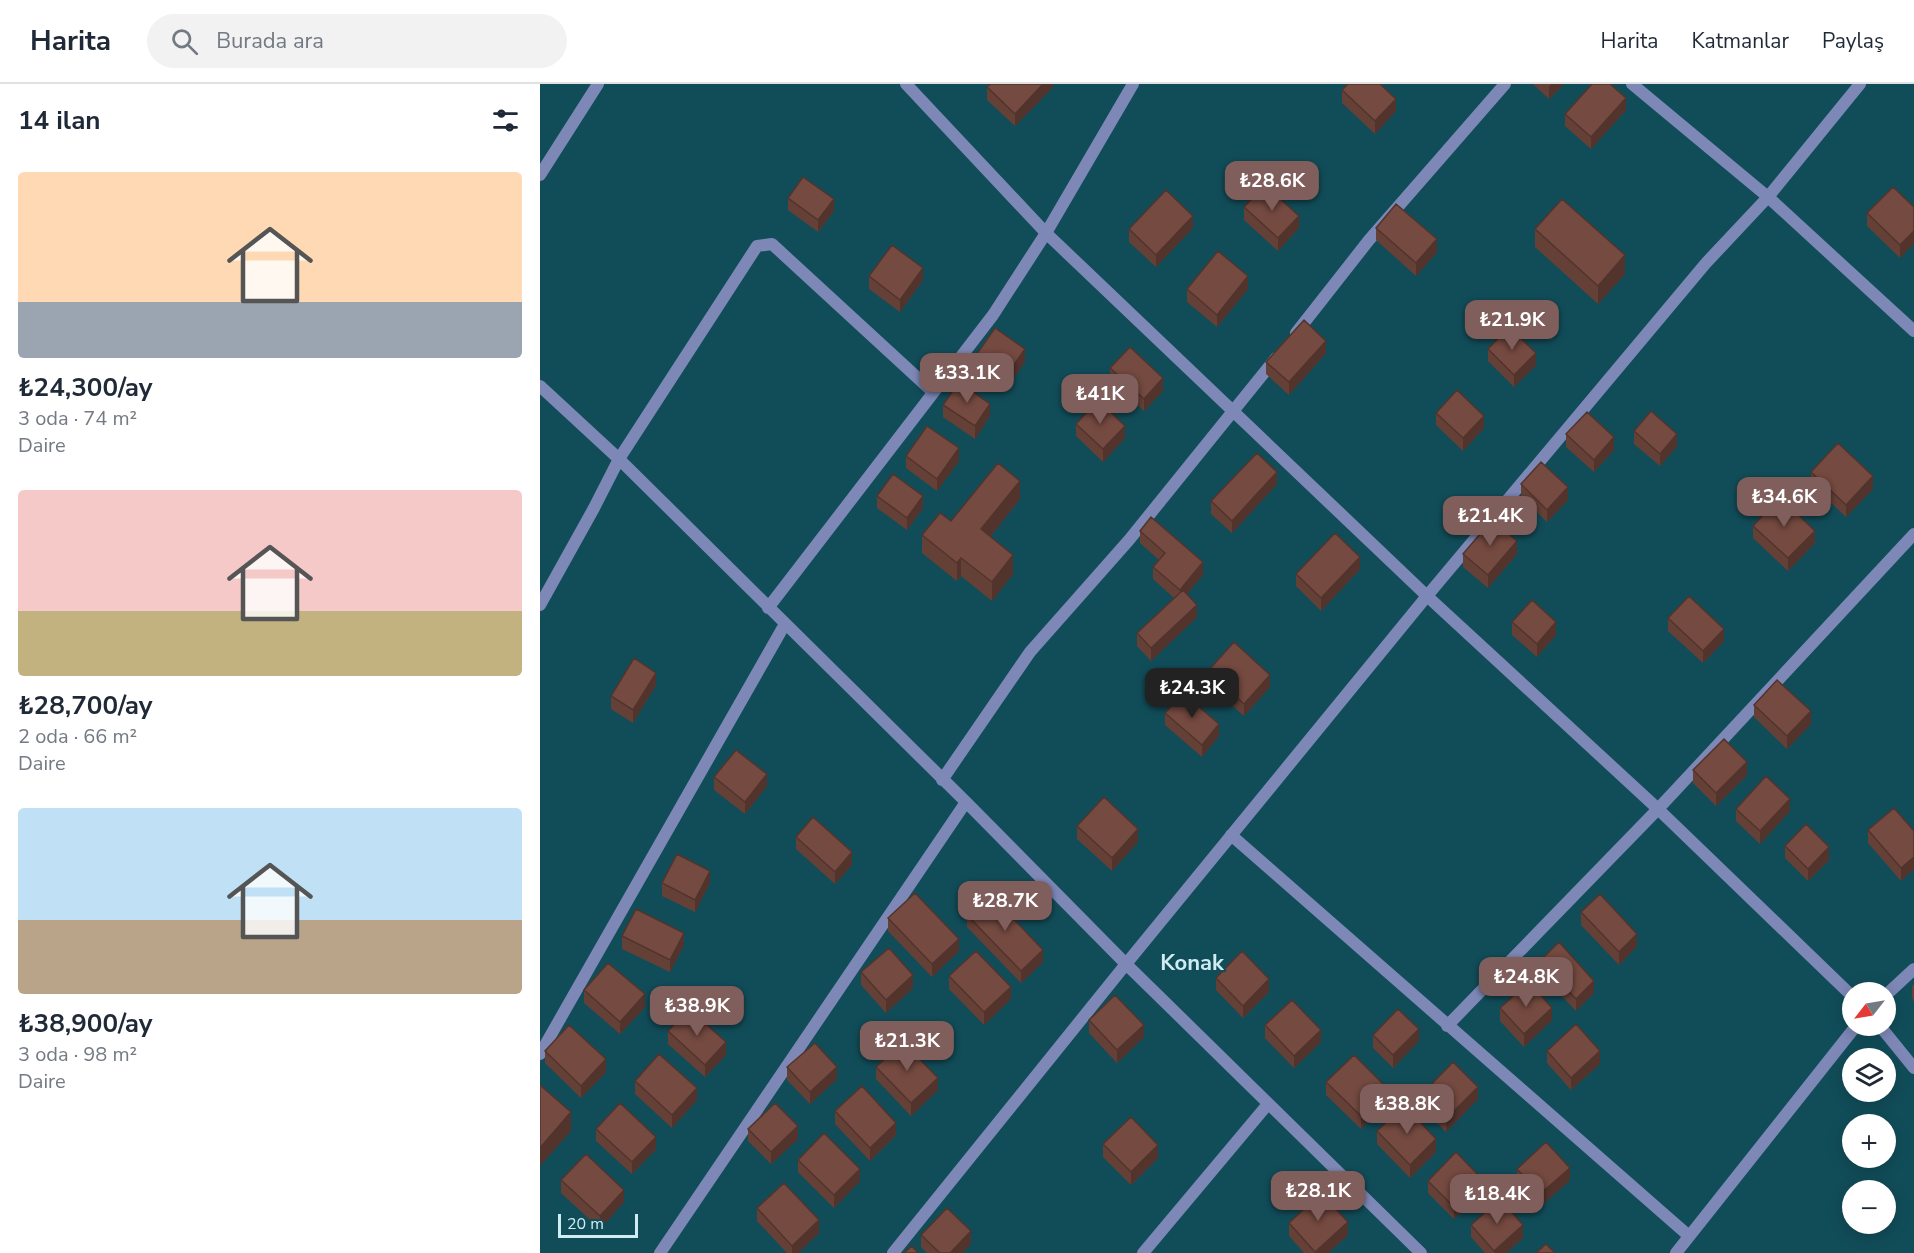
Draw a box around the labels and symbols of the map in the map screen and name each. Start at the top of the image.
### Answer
pin: ₺28.6K [1223,161,1321,212]
pin: ₺21.9K [1463,300,1561,351]
pin: ₺33.1K [918,353,1016,404]
pin: ₺41K [1064,374,1136,425]
pin: ₺34.6K [1735,477,1833,528]
pin: ₺21.4K [1441,496,1539,547]
pin: ₺24.3K [1143,668,1241,719]
pin: ₺28.7K [956,881,1054,932]
district label: Konak [1160,948,1225,978]
pin: ₺24.8K [1477,957,1575,1008]
north arrow [1842,982,1896,1036]
pin: ₺38.9K [648,986,746,1037]
pin: ₺21.3K [858,1021,956,1072]
pin: ₺38.8K [1358,1084,1456,1135]
pin: ₺28.1K [1269,1171,1367,1222]
pin: ₺18.4K [1448,1174,1546,1225]
scale bar [558,1211,638,1238]

